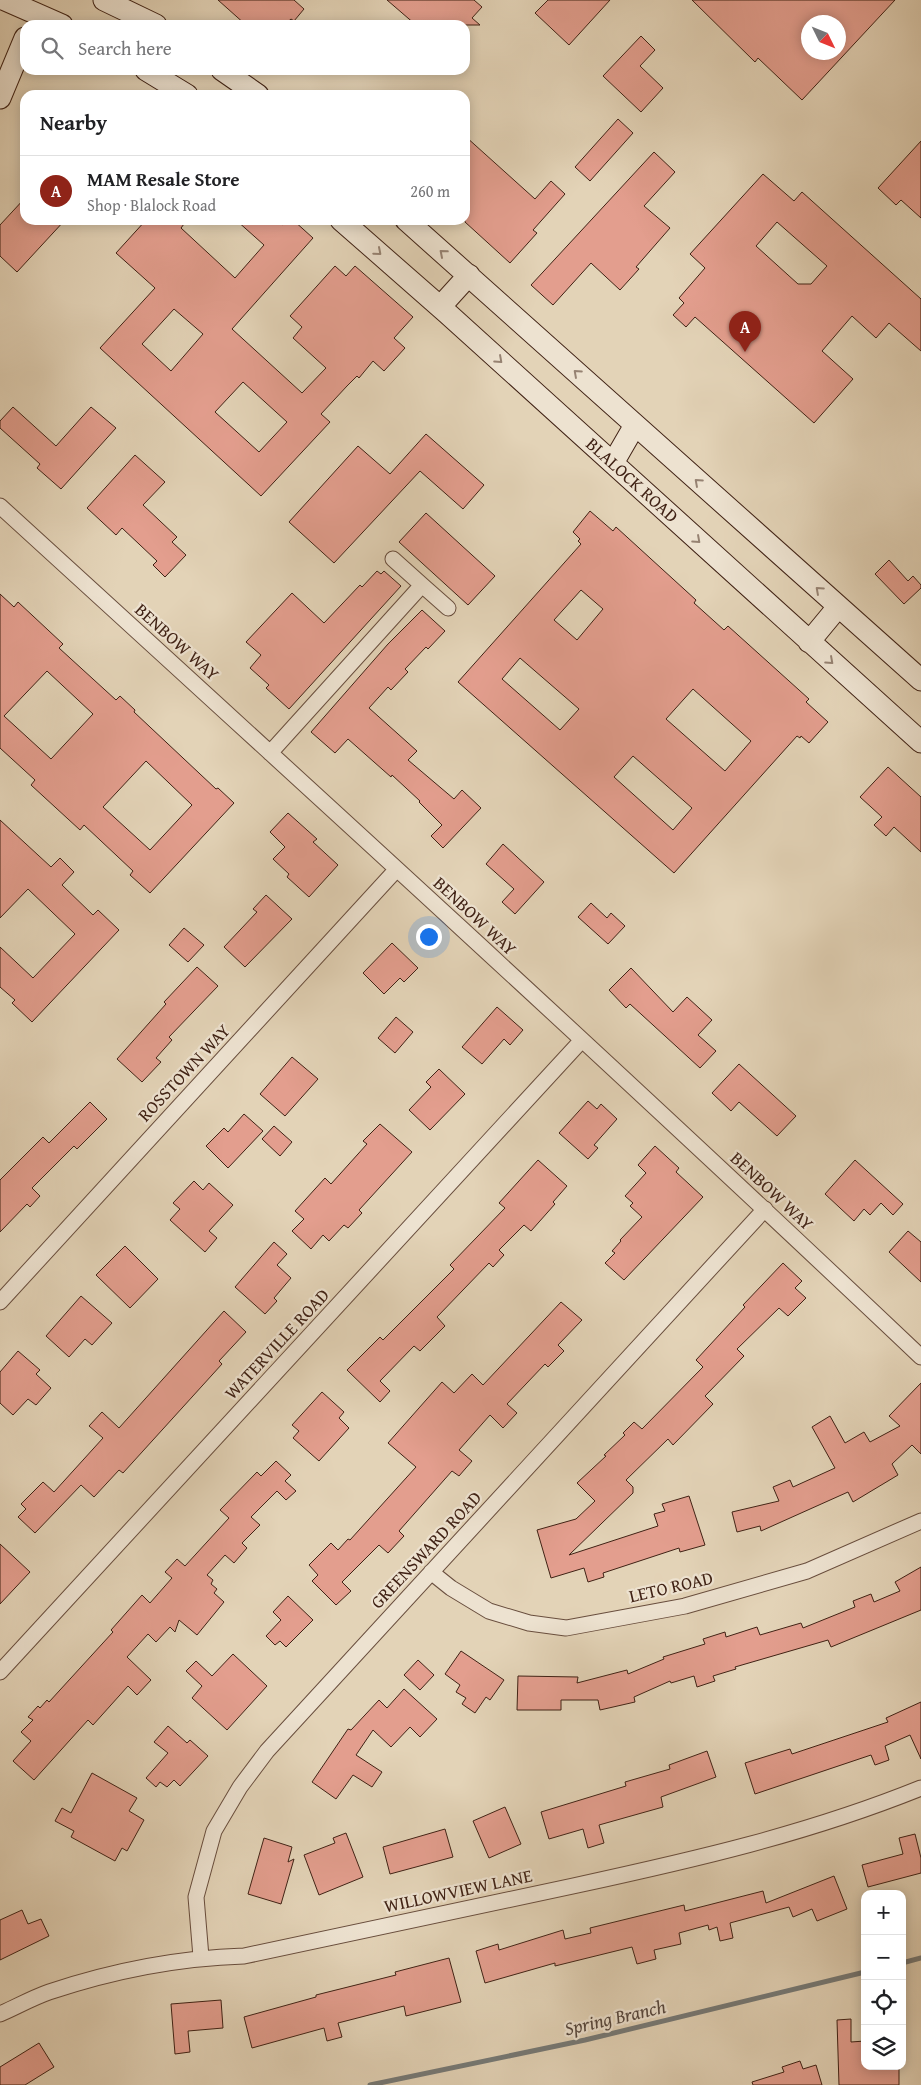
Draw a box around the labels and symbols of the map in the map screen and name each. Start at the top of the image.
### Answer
north arrow [801,15,846,60]
one-way arrow [372,246,381,255]
one-way arrow [440,249,449,258]
pin: A [729,311,761,352]
one-way arrow [494,354,503,363]
one-way arrow [574,370,583,379]
street label: BLALOCK ROAD [580,431,685,529]
one-way arrow [695,478,704,487]
one-way arrow [692,534,701,543]
one-way arrow [816,587,825,596]
street label: BENBOW WAY [129,596,226,687]
one-way arrow [825,655,834,664]
street label: BENBOW WAY [428,870,523,962]
your location [416,924,442,950]
street label: ROSSTOWN WAY [131,1018,236,1128]
street label: BENBOW WAY [725,1145,820,1237]
street label: WATERVILLE ROAD [218,1282,335,1405]
street label: GREENSWARD ROAD [364,1485,488,1615]
street label: LETO ROAD [626,1564,716,1609]
street label: WILLOWVIEW LANE [381,1862,534,1919]
water label: Spring Branch [562,1992,669,2042]

